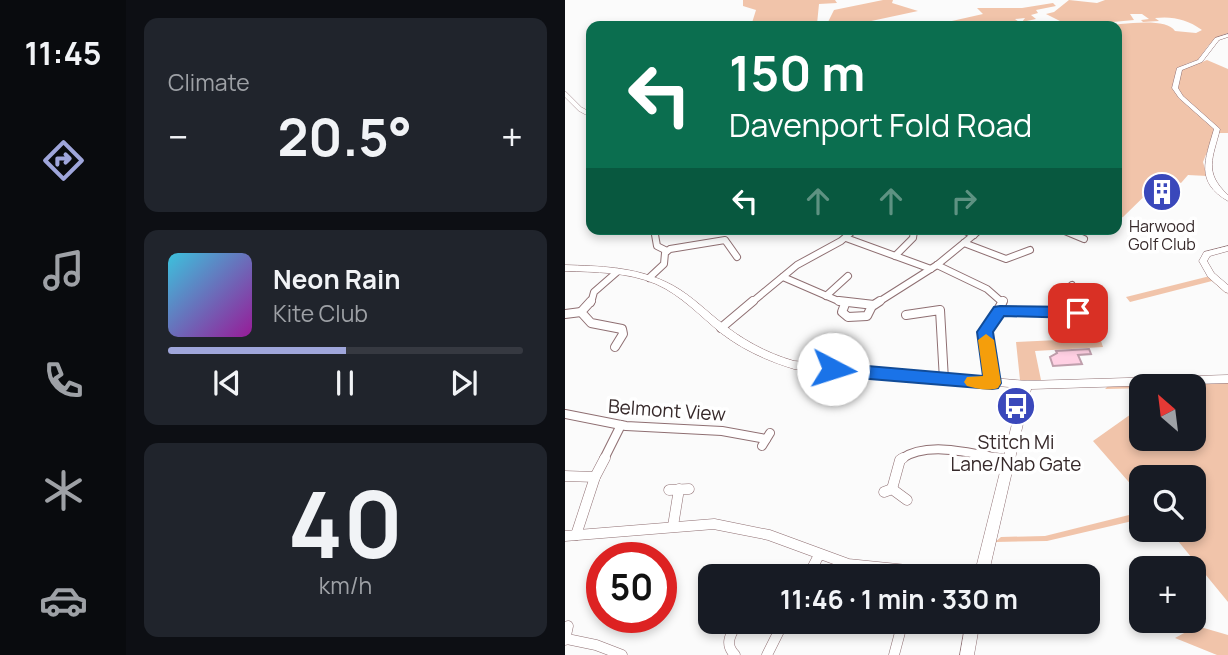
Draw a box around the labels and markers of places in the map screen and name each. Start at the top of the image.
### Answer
building icon: Harwood Golf Club [1141,171,1183,213]
place label: Harwood Golf Club [1128,215,1196,255]
pin [1048,283,1108,343]
bus stop icon: Stitch Mi Lane/Nab Gate [995,385,1037,427]
place label: Stitch Mi Lane/Nab Gate [951,429,1081,477]

